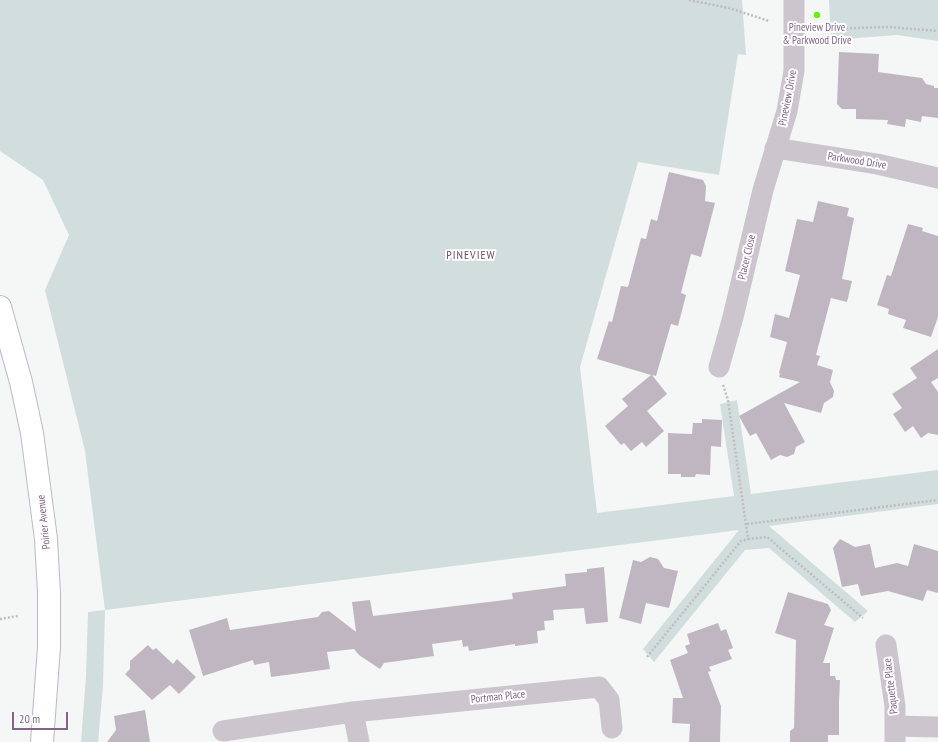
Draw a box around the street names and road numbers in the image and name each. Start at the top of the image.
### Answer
street label: Pineview Drive [776,69,800,127]
street label: Parkwood Drive [827,150,887,172]
street label: Placer Close [735,233,759,281]
street label: Poirier Avenue [35,494,53,550]
street label: Paquette Place [881,657,901,715]
street label: Portman Place [470,688,526,706]

